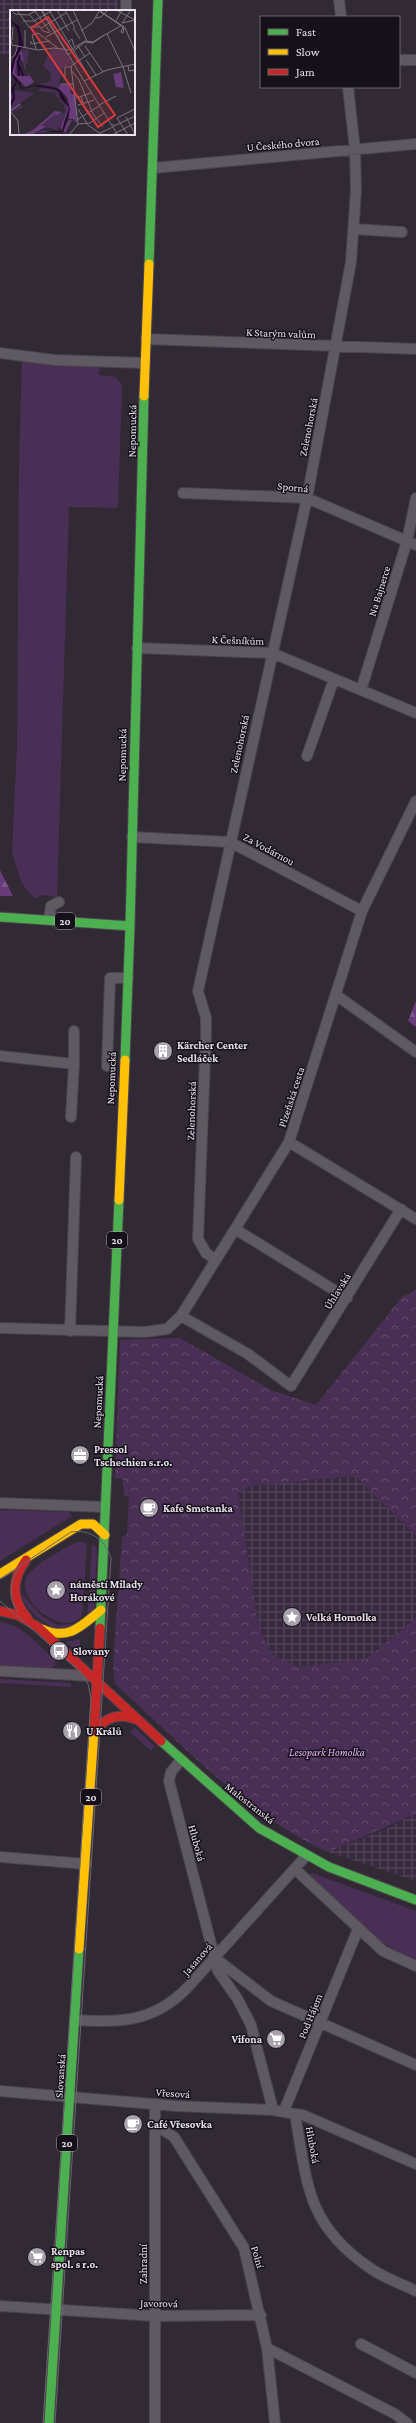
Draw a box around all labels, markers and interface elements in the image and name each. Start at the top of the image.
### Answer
inset map [10,10,135,135]
legend [260,16,400,88]
text: Fast [296,25,317,39]
text: Slow [296,45,320,59]
text: Jam [295,65,315,79]
street label: U Českého dvora [246,135,320,153]
street label: K Starým valům [246,326,316,341]
street label: Zelenohorská [296,397,320,457]
street label: Nepomucká [126,405,139,457]
street label: Sporná [277,479,309,496]
street label: Na Bajnerce [366,564,393,618]
street label: K Češníkům [211,633,265,647]
street label: Zelenohorská [227,714,251,774]
street label: Nepomucká [116,729,129,781]
street label: Za Vodárnou [241,831,297,868]
road number: 20 [55,913,75,929]
place label: Kärcher Center Sedláček [177,1039,248,1064]
building icon: Kärcher Center Sedláček [152,1040,174,1062]
street label: Nepomucká [104,1051,119,1105]
street label: Plzeňská cesta [276,1065,306,1129]
street label: Zelenohorská [184,1081,198,1141]
road number: 20 [107,1232,127,1248]
street label: Úhlavská [321,1271,353,1311]
street label: Nepomucká [91,1375,106,1429]
place label: Pressol Tschechien s.r.o. [94,1443,172,1468]
office icon: Pressol Tschechien s.r.o. [69,1444,91,1466]
cafe icon: Kafe Smetanka [138,1497,160,1519]
place label: Kafe Smetanka [163,1502,233,1514]
place label: náměstí Milady Horákové [70,1578,143,1603]
place icon: náměstí Milady Horákové [45,1579,67,1601]
place icon: Velká Homolka [281,1606,303,1628]
place label: Velká Homolka [305,1611,377,1623]
bus stop icon: Slovany [48,1640,70,1662]
place label: Slovany [73,1645,110,1657]
restaurant icon: U Králů [61,1720,83,1742]
place label: U Králů [86,1725,122,1737]
park label: Lesopark Homolka [289,1746,365,1759]
street label: Malostranská [223,1780,277,1826]
road number: 20 [81,1789,101,1805]
street label: Hluboká [186,1823,208,1863]
street label: Jasanová [179,1940,215,1979]
street label: Pod Hájem [296,1992,325,2041]
supermarket icon: Vifona [265,2028,287,2050]
place label: Vifona [231,2033,263,2045]
street label: Slovanská [52,2054,68,2098]
street label: Vřesová [155,2086,191,2100]
cafe icon: Café Vřesovka [122,2113,144,2135]
place label: Café Vřesovka [147,2118,213,2130]
street label: Hluboká [304,2126,322,2164]
road number: 20 [57,2135,77,2151]
street label: Zahradní [137,2243,149,2284]
place label: Renpas spol. s r.o. [51,2245,98,2270]
street label: Polní [249,2245,267,2271]
supermarket icon: Renpas spol. s r.o. [26,2246,48,2268]
street label: Javorová [139,2297,178,2310]

